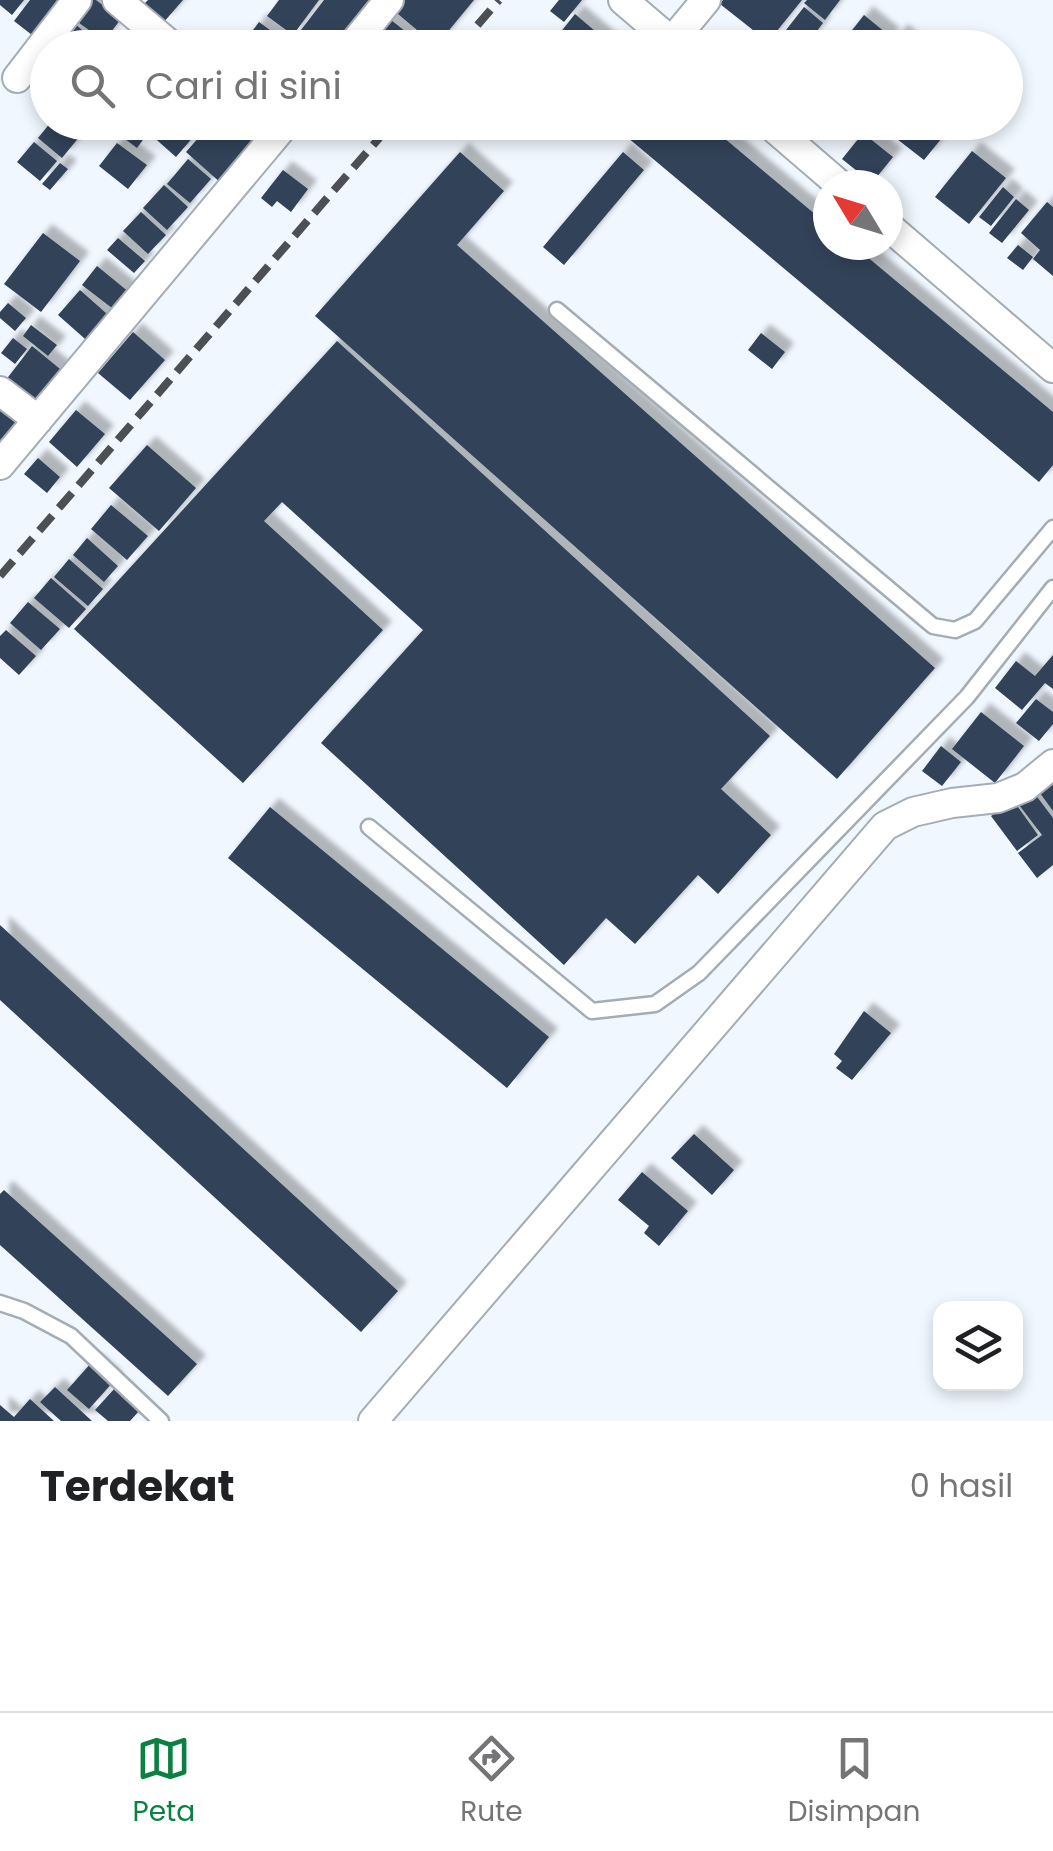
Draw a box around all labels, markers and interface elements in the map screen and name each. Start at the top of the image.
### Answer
search box [30,30,1023,140]
icon: search [65,58,120,113]
text: Cari di sini [145,59,342,112]
north arrow [813,170,903,260]
map controls [933,1301,1023,1391]
button: layers [933,1301,1023,1391]
text: Terdekat [40,1457,235,1516]
text: 0 hasil [910,1463,1013,1508]
tab: Peta [132,1731,195,1833]
tab: Rute [460,1731,523,1833]
tab: Disimpan [788,1731,920,1833]

